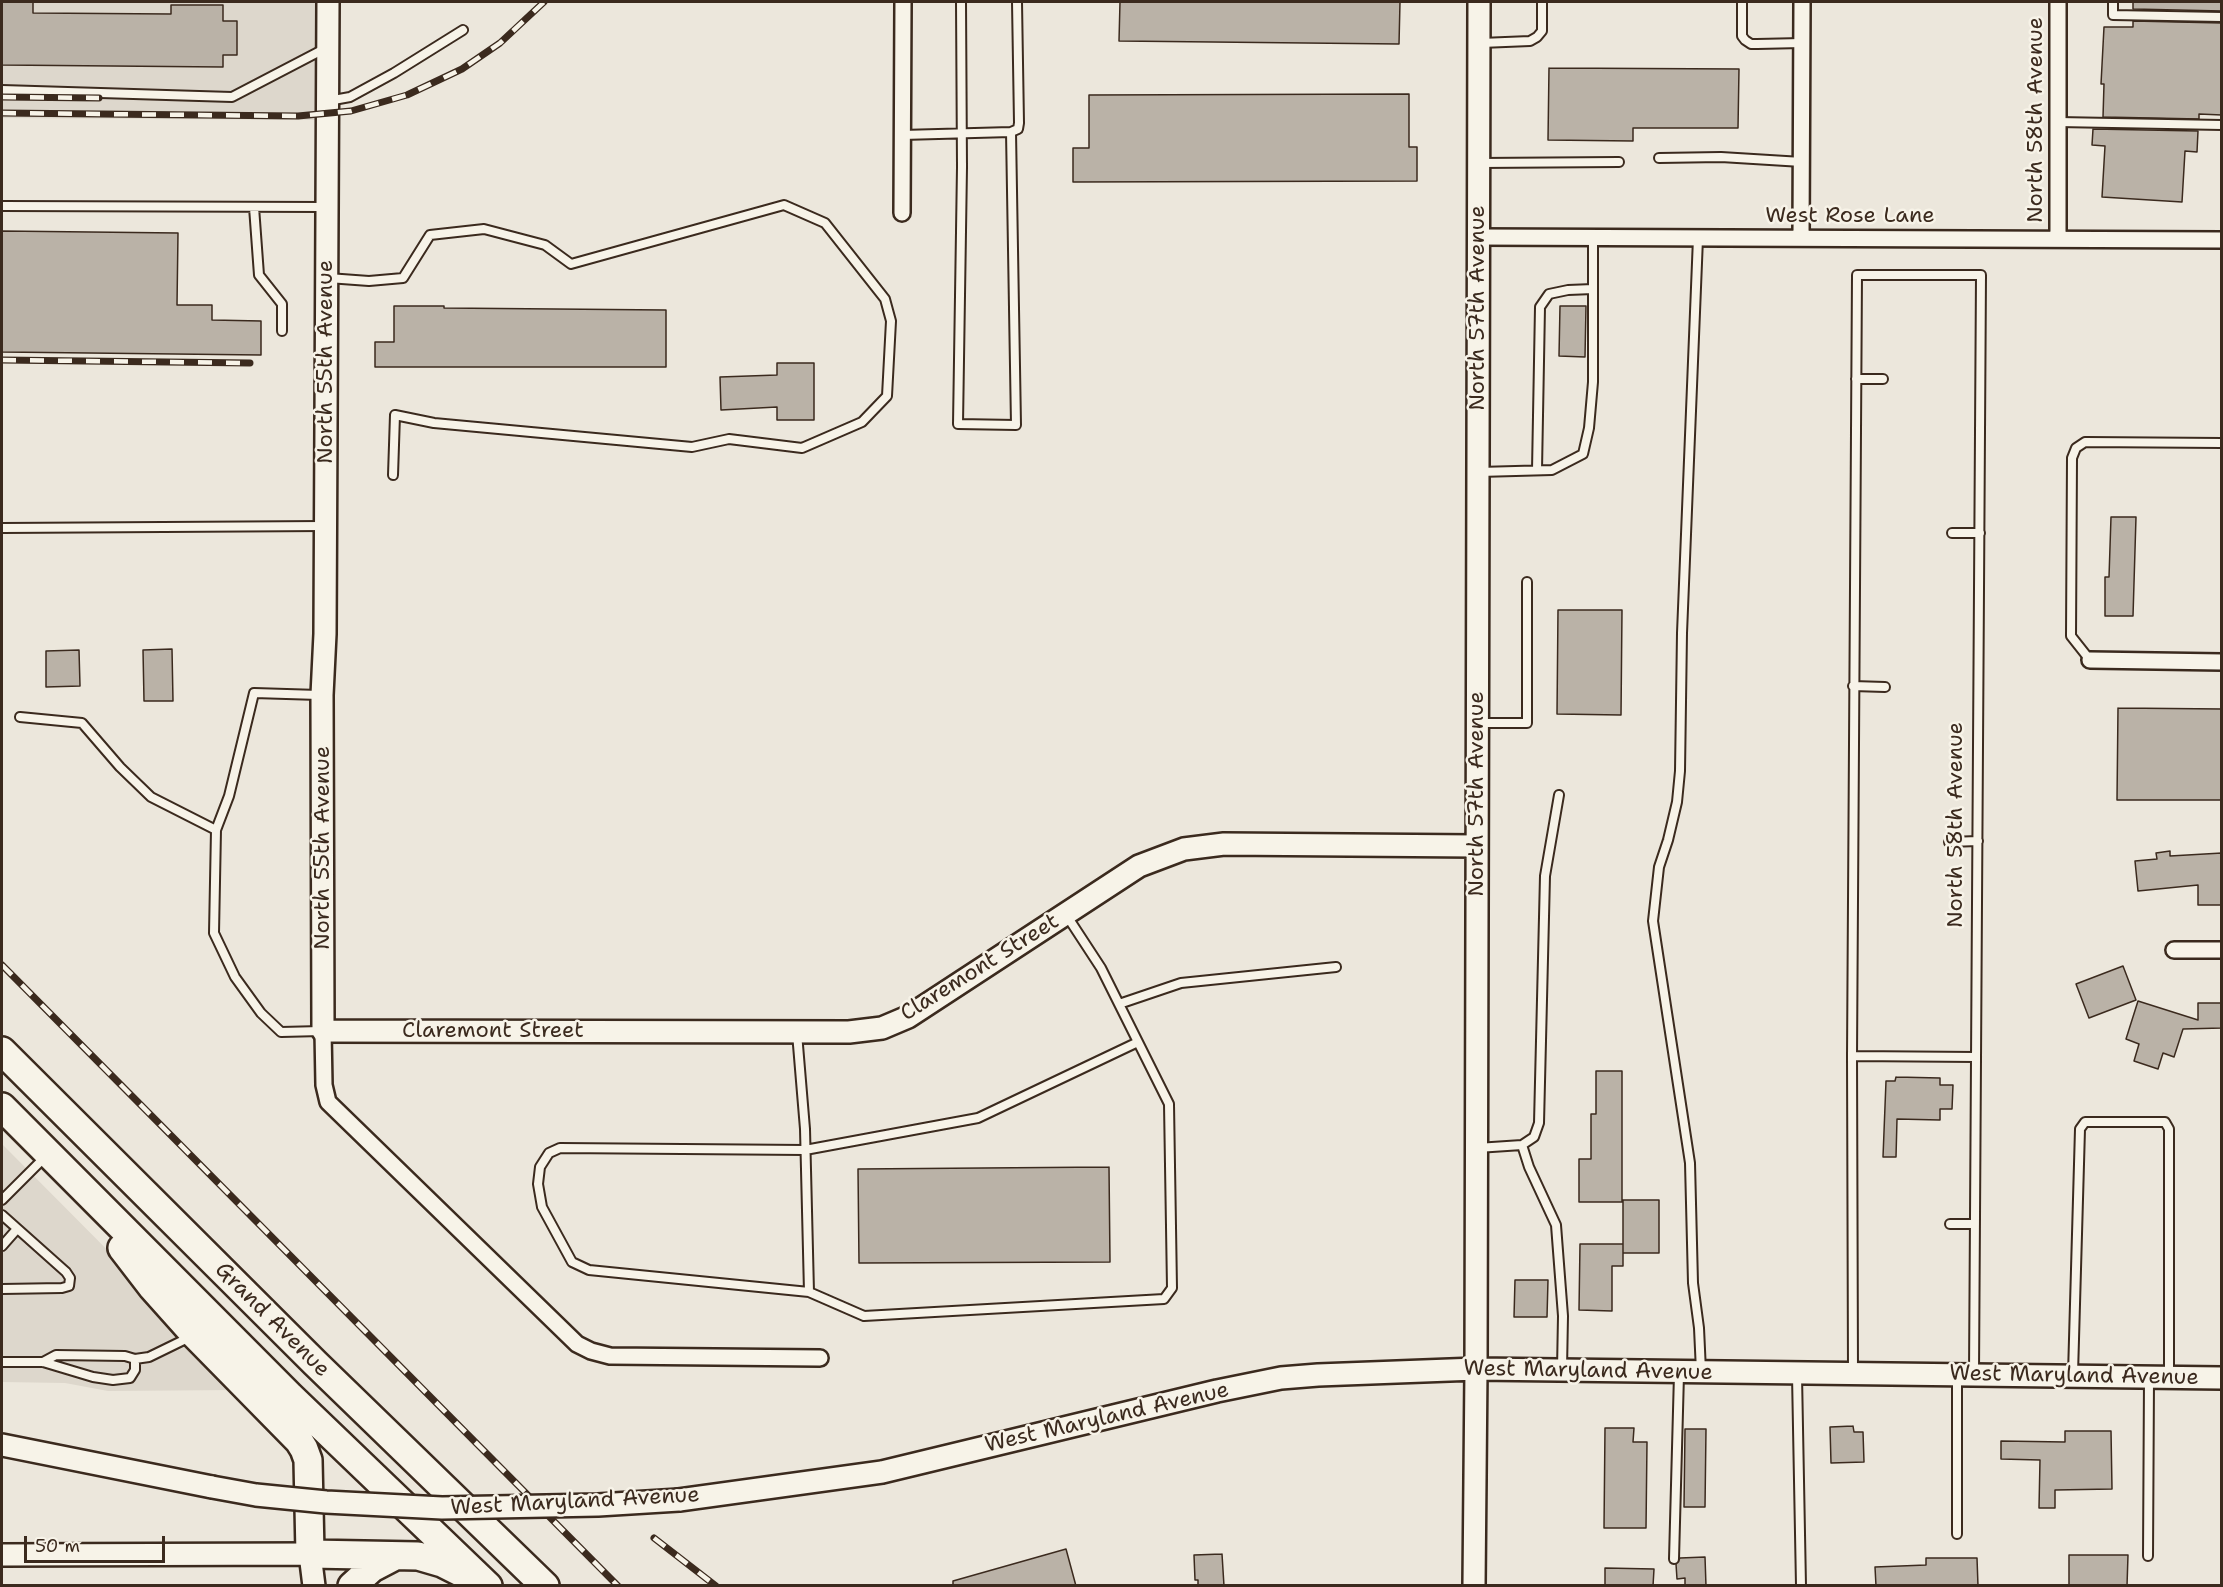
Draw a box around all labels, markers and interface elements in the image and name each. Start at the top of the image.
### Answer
street label: North 58th Avenue [2023,17,2049,223]
street label: West Rose Lane [1765,203,1935,229]
street label: North 57th Avenue [1465,205,1491,411]
street label: North 55th Avenue [313,260,339,464]
street label: North 57th Avenue [1464,691,1490,897]
street label: North 58th Avenue [1943,722,1969,928]
street label: North 55th Avenue [310,746,336,950]
street label: Claremont Street [896,909,1064,1027]
street label: Claremont Street [402,1018,584,1044]
street label: Grand Avenue [209,1257,335,1383]
street label: West Maryland Avenue [1463,1356,1713,1386]
street label: West Maryland Avenue [1949,1361,2199,1391]
street label: West Maryland Avenue [982,1377,1232,1459]
street label: West Maryland Avenue [450,1482,700,1522]
scale bar [27,1524,168,1562]
text: 50 m [35,1534,80,1558]

